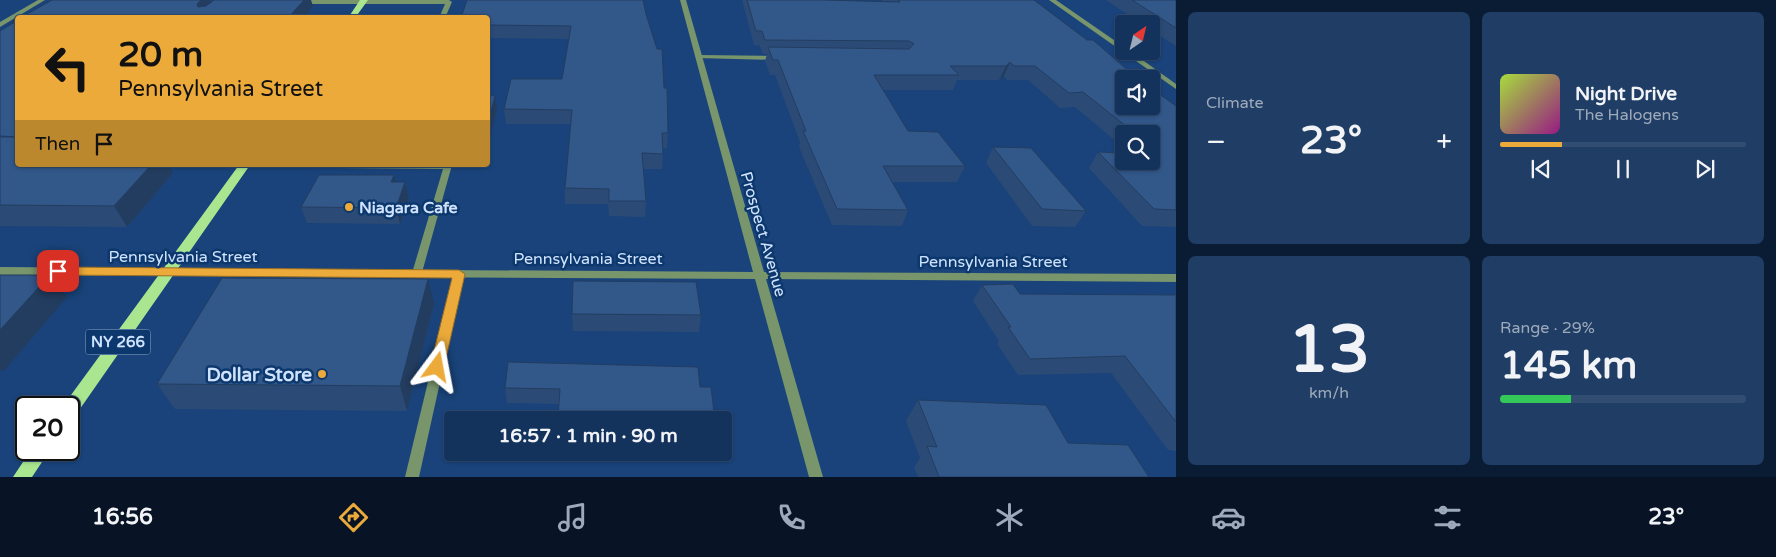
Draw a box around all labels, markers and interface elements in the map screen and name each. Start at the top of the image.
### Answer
north arrow [1115,15,1160,60]
map controls [1115,15,1160,170]
text: 20 m [118,34,203,76]
icon: left [35,35,100,100]
button: sound [1115,70,1160,115]
text: Pennsylvania Street [118,76,323,102]
text: Night Drive [1575,83,1677,105]
text: Climate [1206,93,1264,113]
text: The Halogens [1575,105,1679,125]
text: 23° [1300,118,1362,164]
button: search [1115,125,1160,170]
text: − [1206,125,1226,159]
text: + [1436,125,1452,159]
icon: arrive [90,130,118,158]
text: Then [35,133,80,155]
icon: previous [1527,155,1555,183]
icon: pause [1609,155,1637,183]
icon: next [1691,155,1719,183]
street label: Prospect Avenue [736,169,790,299]
place label: Niagara Cafe [359,198,458,218]
marker: Niagara Cafe [343,201,355,213]
street label: Pennsylvania Street [108,247,258,267]
street label: Pennsylvania Street [513,249,663,269]
pin [37,250,79,292]
street label: Pennsylvania Street [918,252,1068,272]
icon: arrive [44,257,72,285]
text: 13 [1288,311,1370,390]
text: Range · 29% [1500,318,1595,338]
road number: NY 266 [86,330,150,354]
position arrow [410,340,462,392]
text: 145 km [1500,343,1637,389]
place label: Dollar Store [206,364,312,386]
marker: Dollar Store [316,368,328,380]
text: km/h [1309,383,1349,403]
speed limit sign: 20 [15,396,80,461]
text: 16:57 · 1 min · 90 m [498,425,678,447]
icon: directions [336,500,371,535]
icon: music [555,500,590,535]
icon: phone [774,500,809,535]
icon: climate [992,500,1027,535]
icon: car [1211,500,1246,535]
icon: filters [1430,500,1465,535]
text: 16:56 [92,504,153,530]
text: 23° [1648,504,1684,530]

